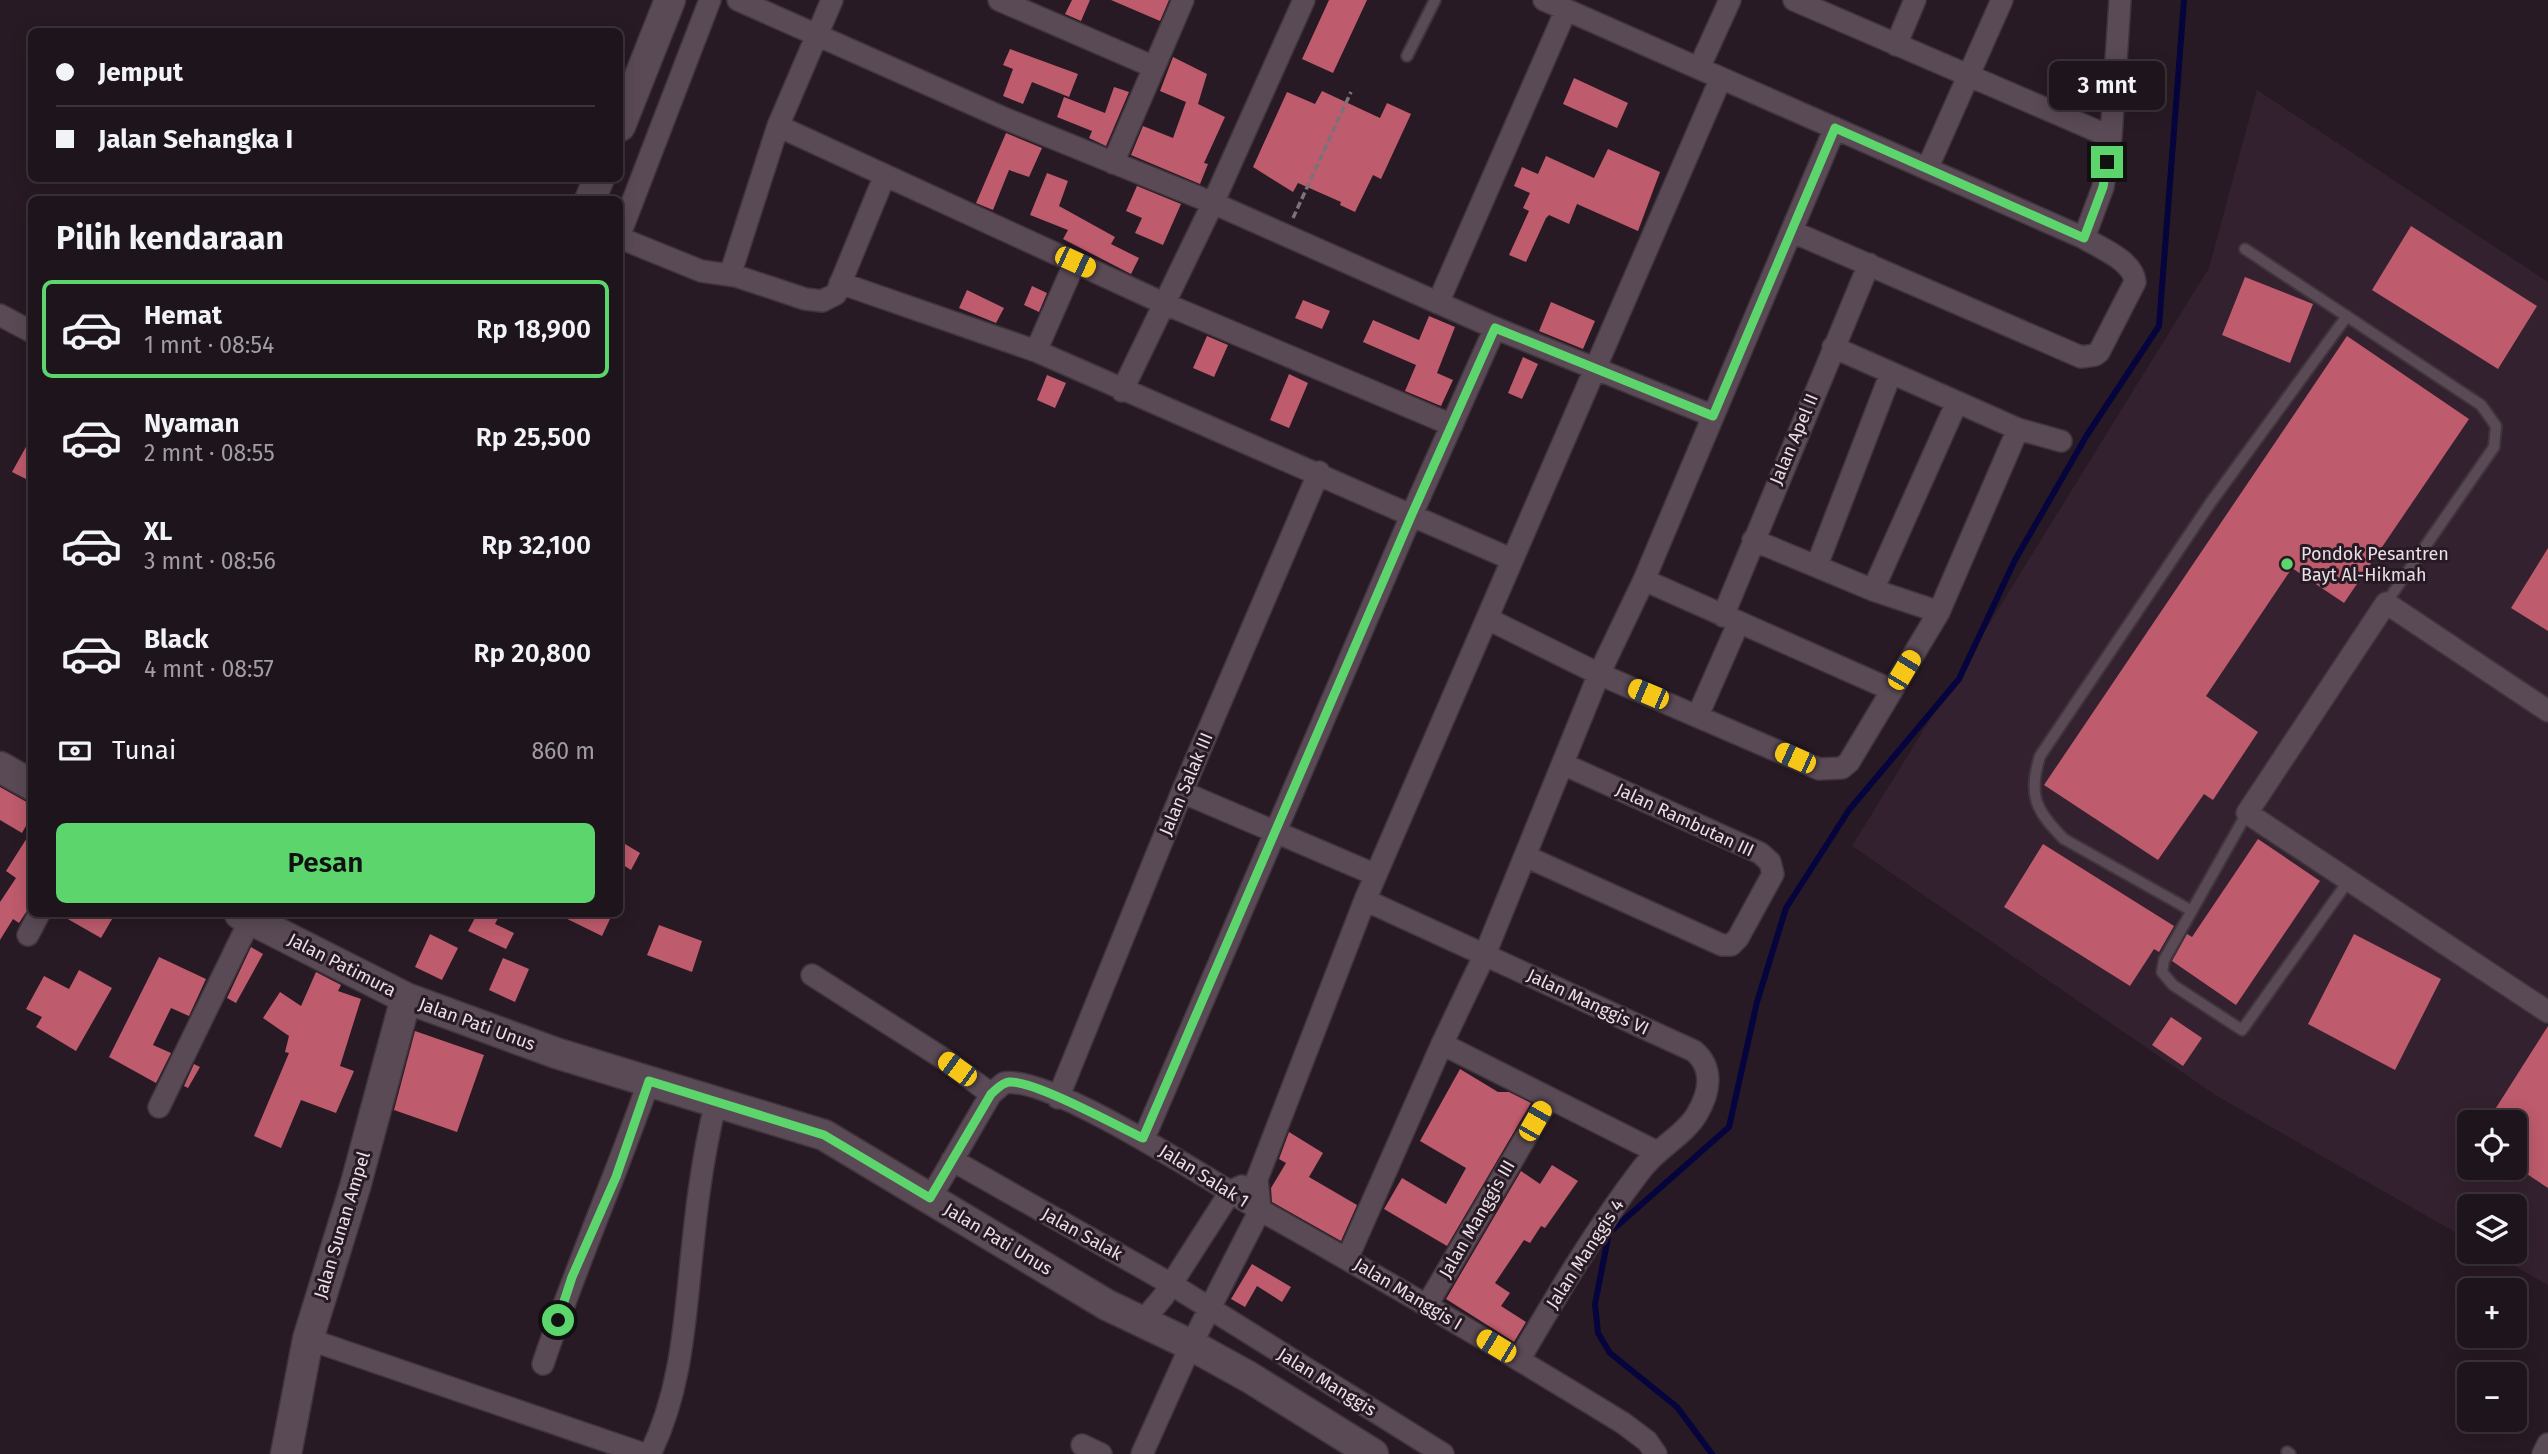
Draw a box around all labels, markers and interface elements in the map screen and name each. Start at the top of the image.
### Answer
text: Jemput [98,57,183,88]
callout: 3 mnt [2049,60,2165,110]
text: 3 mnt [2077,71,2137,99]
text: Jalan Sehangka I [98,124,293,155]
route end [2091,146,2123,178]
text: Pilih kendaraan [56,219,284,257]
car [1052,244,1099,280]
icon: car [60,298,123,361]
text: Hemat [144,300,222,331]
text: Rp 18,900 [476,314,591,345]
text: 1 mnt · 08:54 [144,331,274,359]
street label: Jalan Apel II [1765,390,1823,488]
icon: car [60,406,123,469]
text: Nyaman [144,408,240,439]
text: Rp 25,500 [476,422,591,453]
text: 2 mnt · 08:55 [144,439,275,467]
icon: car [60,514,123,577]
text: XL [144,516,172,547]
text: Rp 32,100 [481,530,591,561]
place label: Pondok Pesantren Bayt Al-Hikmah [2301,543,2449,586]
text: 3 mnt · 08:56 [144,547,276,575]
marker: Pondok Pesantren Bayt Al-Hikmah [2279,556,2295,572]
icon: car [60,622,123,685]
text: Black [144,624,209,655]
text: Rp 20,800 [474,638,591,669]
car [1885,647,1924,693]
text: 4 mnt · 08:57 [144,655,274,683]
car [1625,676,1672,712]
street label: Jalan Salak III [1154,729,1218,839]
icon: cash [56,732,94,770]
text: Tunai [112,735,176,766]
text: 860 m [531,737,595,765]
car [1772,740,1819,776]
street label: Jalan Rambutan III [1612,778,1758,862]
button: Pesan [56,823,595,903]
street label: Jalan Patimura [284,928,400,1002]
street label: Jalan Manggis VI [1524,964,1652,1040]
street label: Jalan Pati Unus [416,993,538,1055]
car [934,1048,981,1090]
car [1516,1098,1555,1144]
map controls [2457,1110,2527,1432]
button: locate [2457,1110,2527,1180]
street label: Jalan Salak 1 [1155,1140,1253,1212]
street label: Jalan Sunan Ampel [309,1149,375,1301]
street label: Jalan Manggis III [1434,1156,1520,1282]
button: layers [2457,1194,2527,1264]
street label: Jalan Manggis 4 [1541,1195,1629,1313]
street label: Jalan Pati Unus [940,1198,1056,1280]
street label: Jalan Salak [1038,1203,1127,1266]
street label: Jalan Manggis I [1350,1253,1466,1335]
button: + [2457,1278,2527,1348]
route start [542,1304,574,1336]
car [1473,1326,1520,1366]
street label: Jalan Manggis [1274,1343,1380,1421]
button: − [2457,1362,2527,1432]

